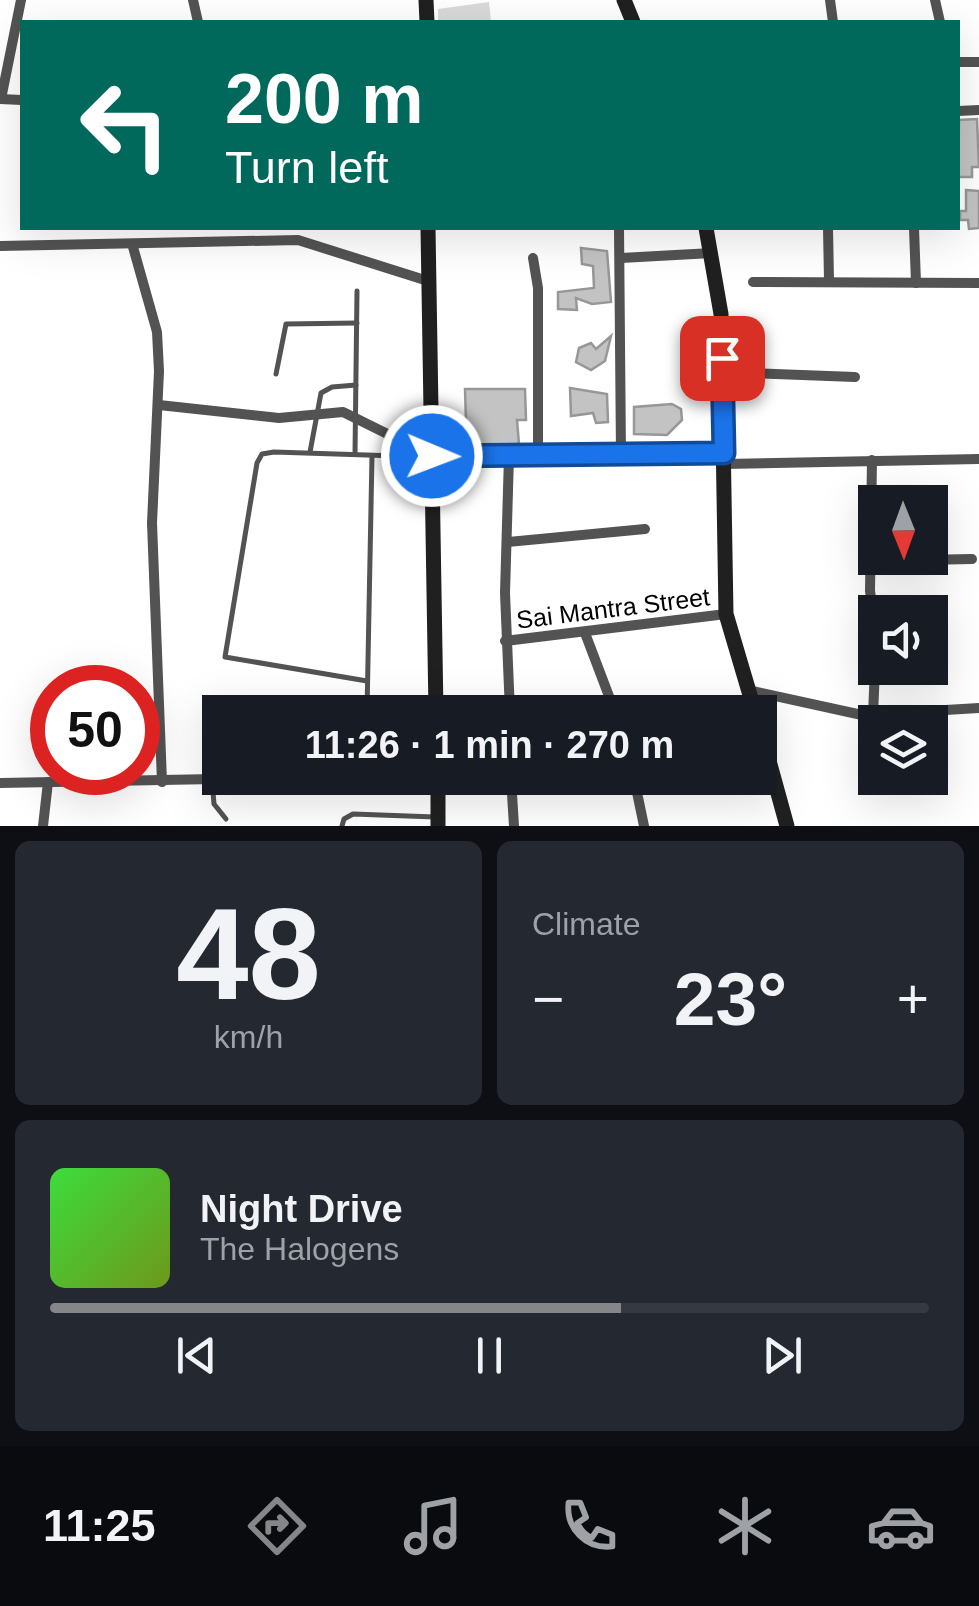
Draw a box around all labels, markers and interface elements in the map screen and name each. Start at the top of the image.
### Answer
icon: left [60,60,190,190]
text: 200 m [225,60,423,138]
text: Turn left [225,142,388,193]
pin [680,316,765,401]
icon: arrive [695,331,750,386]
position arrow [380,404,484,508]
north arrow [858,485,948,575]
map controls [858,485,948,795]
street label: Sai Mantra Street [515,582,711,634]
button: sound [858,595,948,685]
speed limit sign: 50 [30,665,160,795]
button: layers [858,705,948,795]
text: 11:26 · 1 min · 270 m [305,724,674,766]
text: 48 [176,881,321,1027]
text: Climate [532,906,640,942]
text: 23° [674,957,787,1041]
text: − [532,968,564,1030]
text: + [897,968,929,1030]
text: km/h [214,1019,283,1055]
text: Night Drive [200,1188,403,1230]
text: The Halogens [200,1231,399,1267]
icon: previous [169,1328,224,1383]
icon: pause [462,1328,517,1383]
icon: next [755,1328,810,1383]
icon: directions [242,1491,312,1561]
icon: music [398,1491,468,1561]
icon: phone [554,1491,624,1561]
icon: climate [710,1491,780,1561]
icon: car [866,1491,936,1561]
text: 11:25 [43,1500,156,1551]

